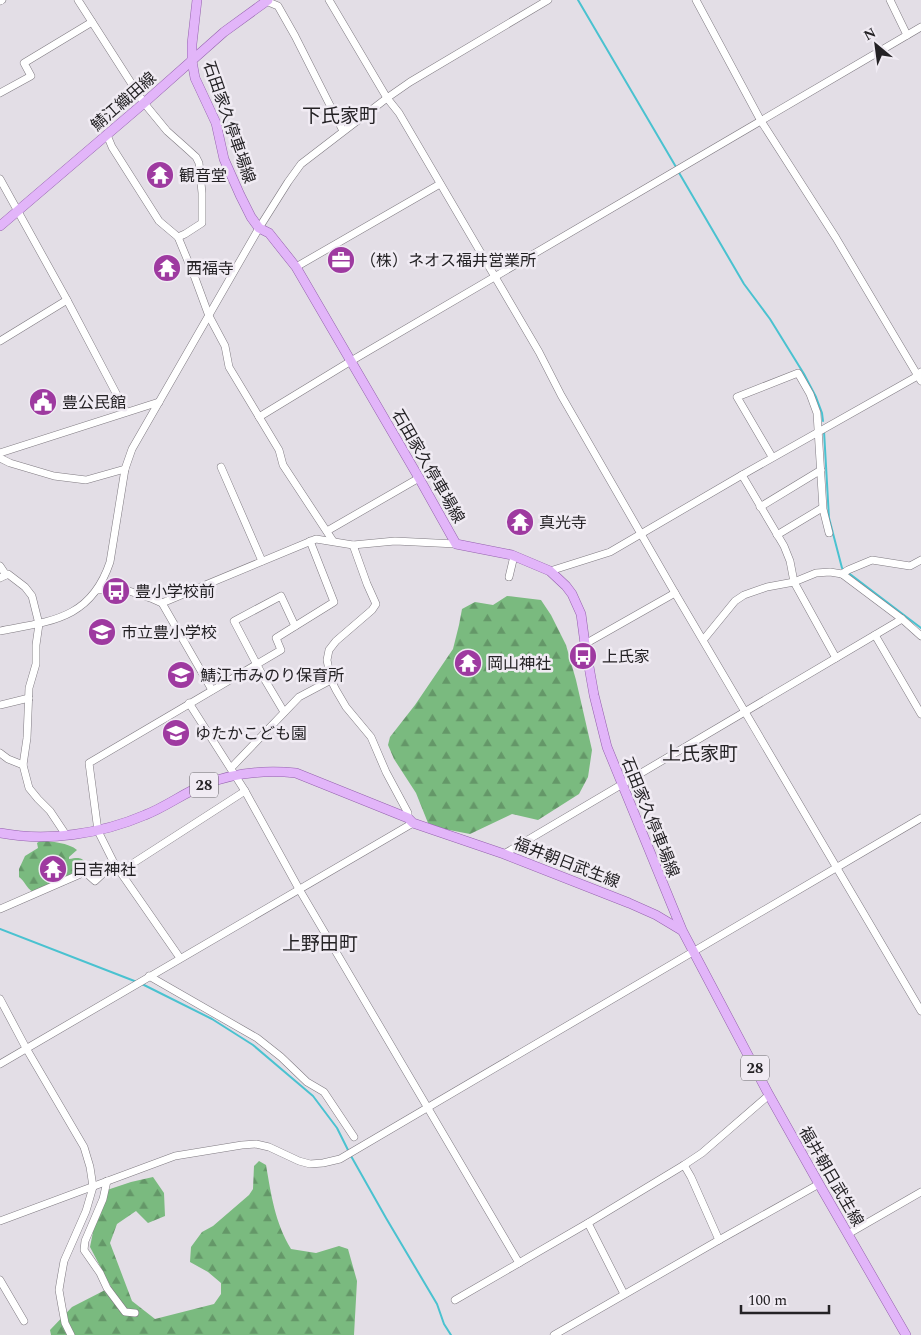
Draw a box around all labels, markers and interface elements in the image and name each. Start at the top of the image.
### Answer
north arrow [851,20,901,70]
text: N [860,22,880,46]
street label: 石田家久停車場線 [197,58,261,187]
street label: 鯖江織田線 [86,66,162,137]
district label: 下氏家町 [302,102,378,131]
temple icon: 観音堂 [145,160,175,190]
place label: 観音堂 [179,164,227,188]
office icon: （株）ネオス福井営業所 [326,245,356,275]
place label: （株）ネオス福井営業所 [360,249,536,273]
temple icon: 西福寺 [152,253,182,283]
place label: 西福寺 [186,257,234,281]
public building icon: 豊公民館 [28,387,58,417]
place label: 豊公民館 [62,391,126,415]
street label: 石田家久停車場線 [386,405,471,528]
temple icon: 真光寺 [505,507,535,537]
place label: 真光寺 [539,511,587,535]
bus stop icon: 豊小学校前 [101,576,131,606]
place label: 豊小学校前 [135,580,215,604]
school or university icon: 市立豊小学校 [87,617,117,647]
place label: 市立豊小学校 [121,621,217,645]
bus stop icon: 上氏家 [568,641,598,671]
place label: 上氏家 [602,645,650,669]
temple icon: 岡山神社 [453,648,483,678]
place label: 岡山神社 [487,652,551,676]
school or university icon: 鯖江市みのり保育所 [166,660,196,690]
place label: 鯖江市みのり保育所 [200,664,344,688]
school or university icon: ゆたかこども園 [161,718,191,748]
place label: ゆたかこども園 [195,722,307,746]
district label: 上氏家町 [662,740,738,769]
street label: 石田家久停車場線 [615,754,685,881]
road number: 28 [190,772,218,798]
street label: 福井朝日武生線 [510,832,623,894]
temple icon: 日吉神社 [38,854,68,884]
place label: 日吉神社 [72,858,136,882]
district label: 上野田町 [282,930,358,959]
road number: 28 [741,1056,769,1080]
street label: 福井朝日武生線 [793,1122,870,1231]
scale bar [741,1282,828,1314]
text: 100 m [748,1289,787,1312]

